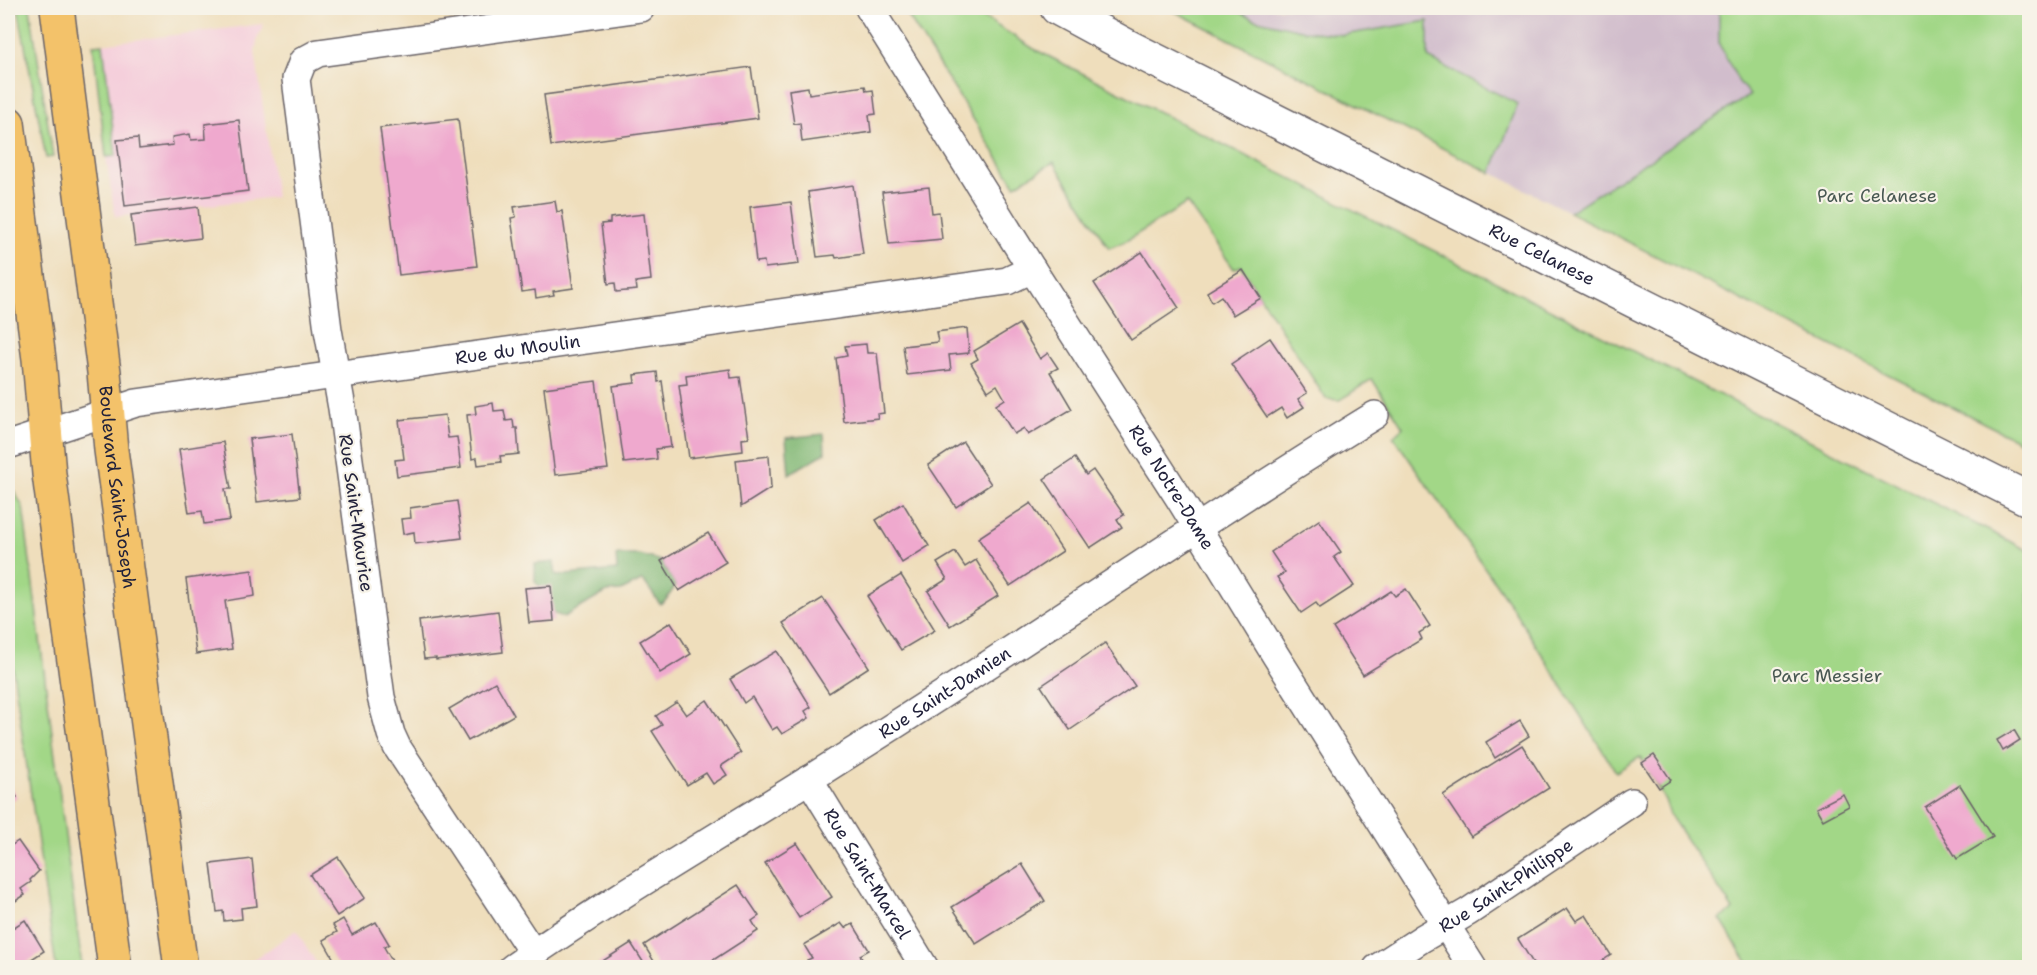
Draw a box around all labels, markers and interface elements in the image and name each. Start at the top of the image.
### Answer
park label: Parc Celanese [1817,184,1937,208]
street label: Rue Celanese [1485,218,1599,291]
street label: Rue du Moulin [453,329,582,370]
street label: Boulevard Saint-Joseph [93,385,142,590]
street label: Rue Notre-Dame [1123,420,1220,554]
street label: Rue Saint-Maurice [333,433,379,593]
street label: Rue Saint-Damien [874,641,1016,744]
park label: Parc Messier [1772,664,1882,688]
street label: Rue Saint-Marcel [818,804,917,944]
street label: Rue Saint-Philippe [1434,833,1578,938]

